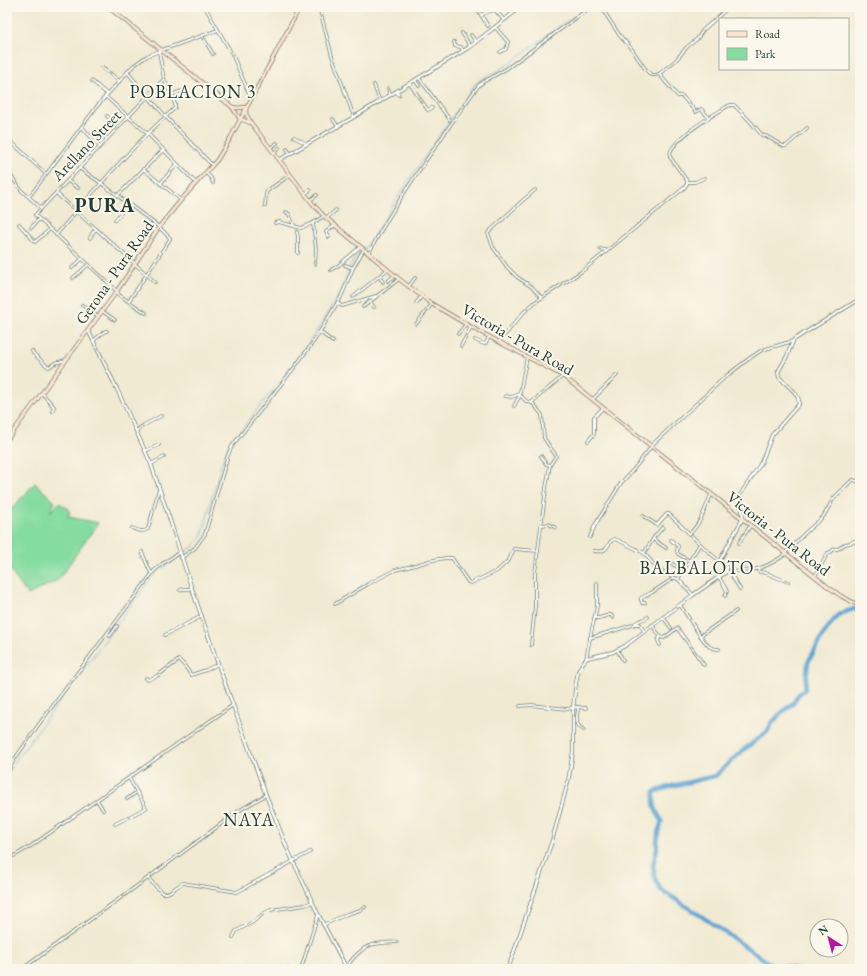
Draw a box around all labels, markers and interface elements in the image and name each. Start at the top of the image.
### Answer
legend [719,18,849,70]
text: Road [755,26,781,42]
text: Park [755,46,776,62]
district label: POBLACION 3 [130,80,256,103]
street label: Arellano Street [46,105,126,186]
district label: PURA [75,192,135,218]
street label: Gerona - Pura Road [71,215,159,328]
street label: Victoria - Pura Road [458,299,578,380]
street label: Victoria - Pura Road [723,486,835,581]
district label: BALBALOTO [640,556,754,579]
district label: NAYA [223,808,275,831]
north arrow [809,918,849,958]
text: N [815,922,831,938]

